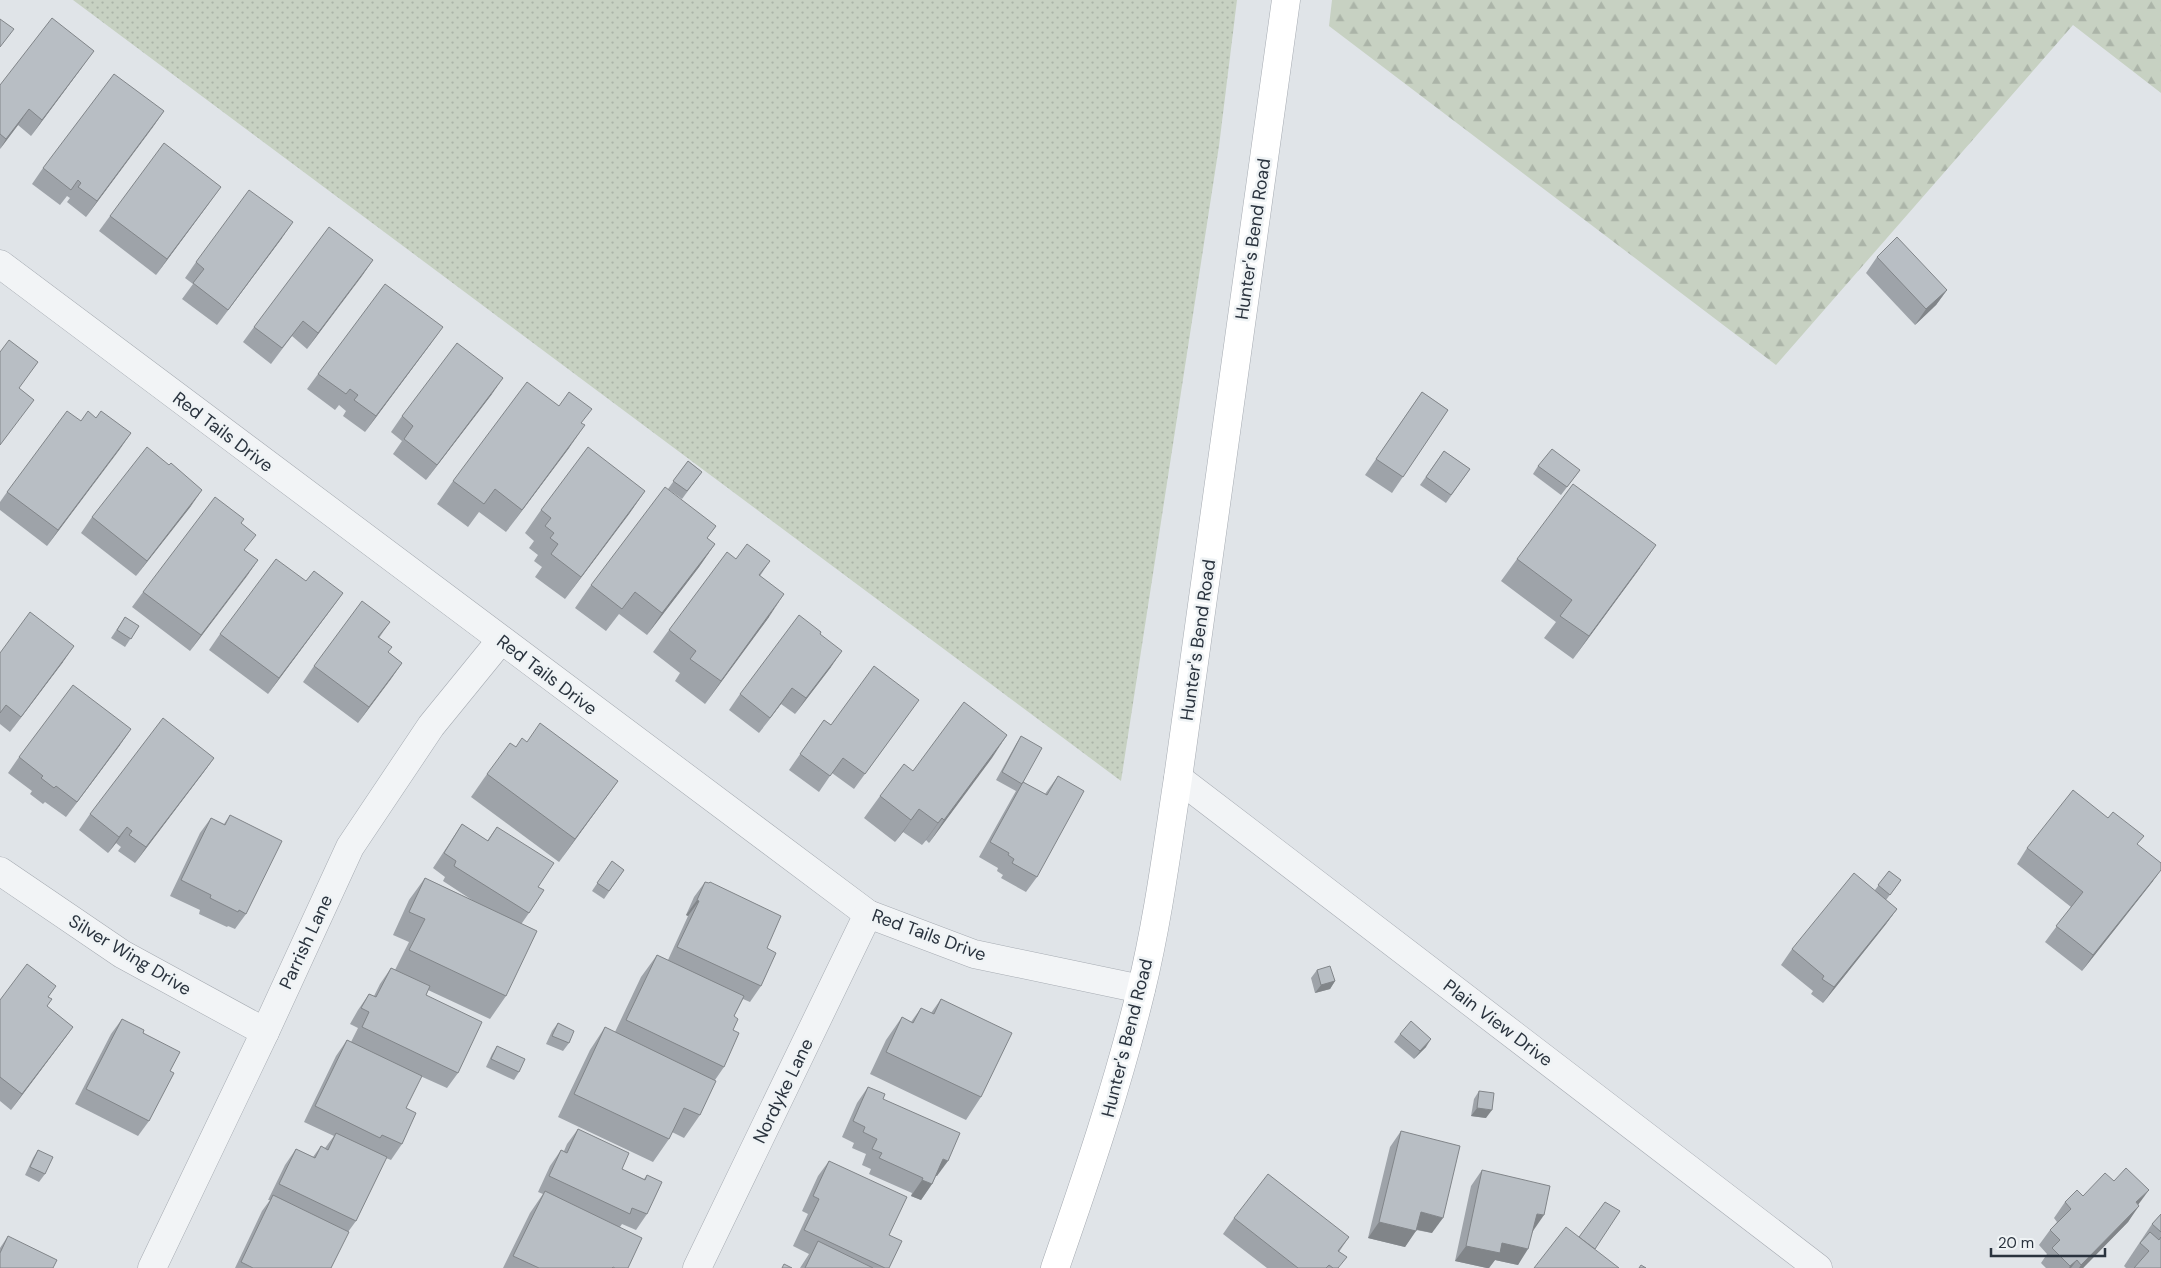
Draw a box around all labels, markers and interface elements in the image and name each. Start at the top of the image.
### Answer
street label: Hunter's Bend Road [1230,157,1276,321]
street label: Red Tails Drive [168,386,278,478]
street label: Hunter's Bend Road [1175,558,1221,722]
street label: Red Tails Drive [492,629,602,721]
street label: Parrish Lane [274,891,338,993]
street label: Red Tails Drive [869,903,989,967]
street label: Silver Wing Drive [64,909,196,1001]
street label: Hunter's Bend Road [1096,956,1158,1120]
street label: Plain View Drive [1438,974,1558,1072]
street label: Nordyke Lane [747,1035,819,1147]
scale bar [1991,1226,2105,1258]
text: 20 m [1998,1233,2034,1253]

